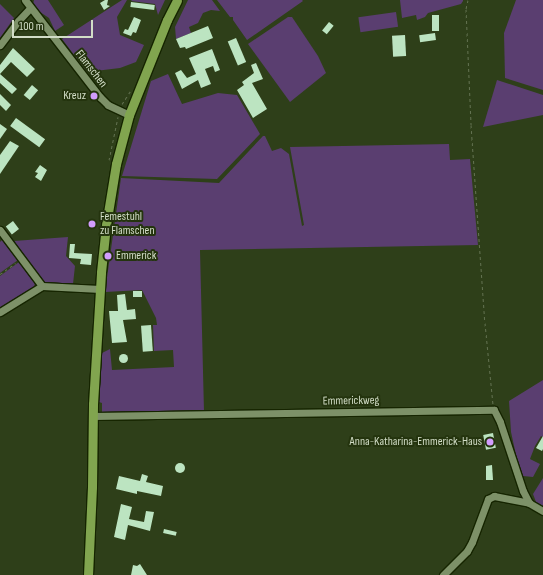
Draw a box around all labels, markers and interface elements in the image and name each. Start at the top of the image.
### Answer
scale bar [14,12,95,38]
text: 100 m [19,19,44,34]
street label: Flamschen [72,47,110,91]
place label: Kreuz [63,89,86,103]
marker: Kreuz [89,91,99,101]
place label: Femestuhl zu Flamschen [100,210,155,238]
marker: Femestuhl zu Flamschen [87,219,97,229]
place label: Emmerick [116,249,156,263]
marker: Emmerick [103,251,113,261]
street label: Emmerickweg [323,393,379,409]
place label: Anna-Katharina-Emmerick-Haus [349,435,482,449]
marker: Anna-Katharina-Emmerick-Haus [485,437,495,447]

